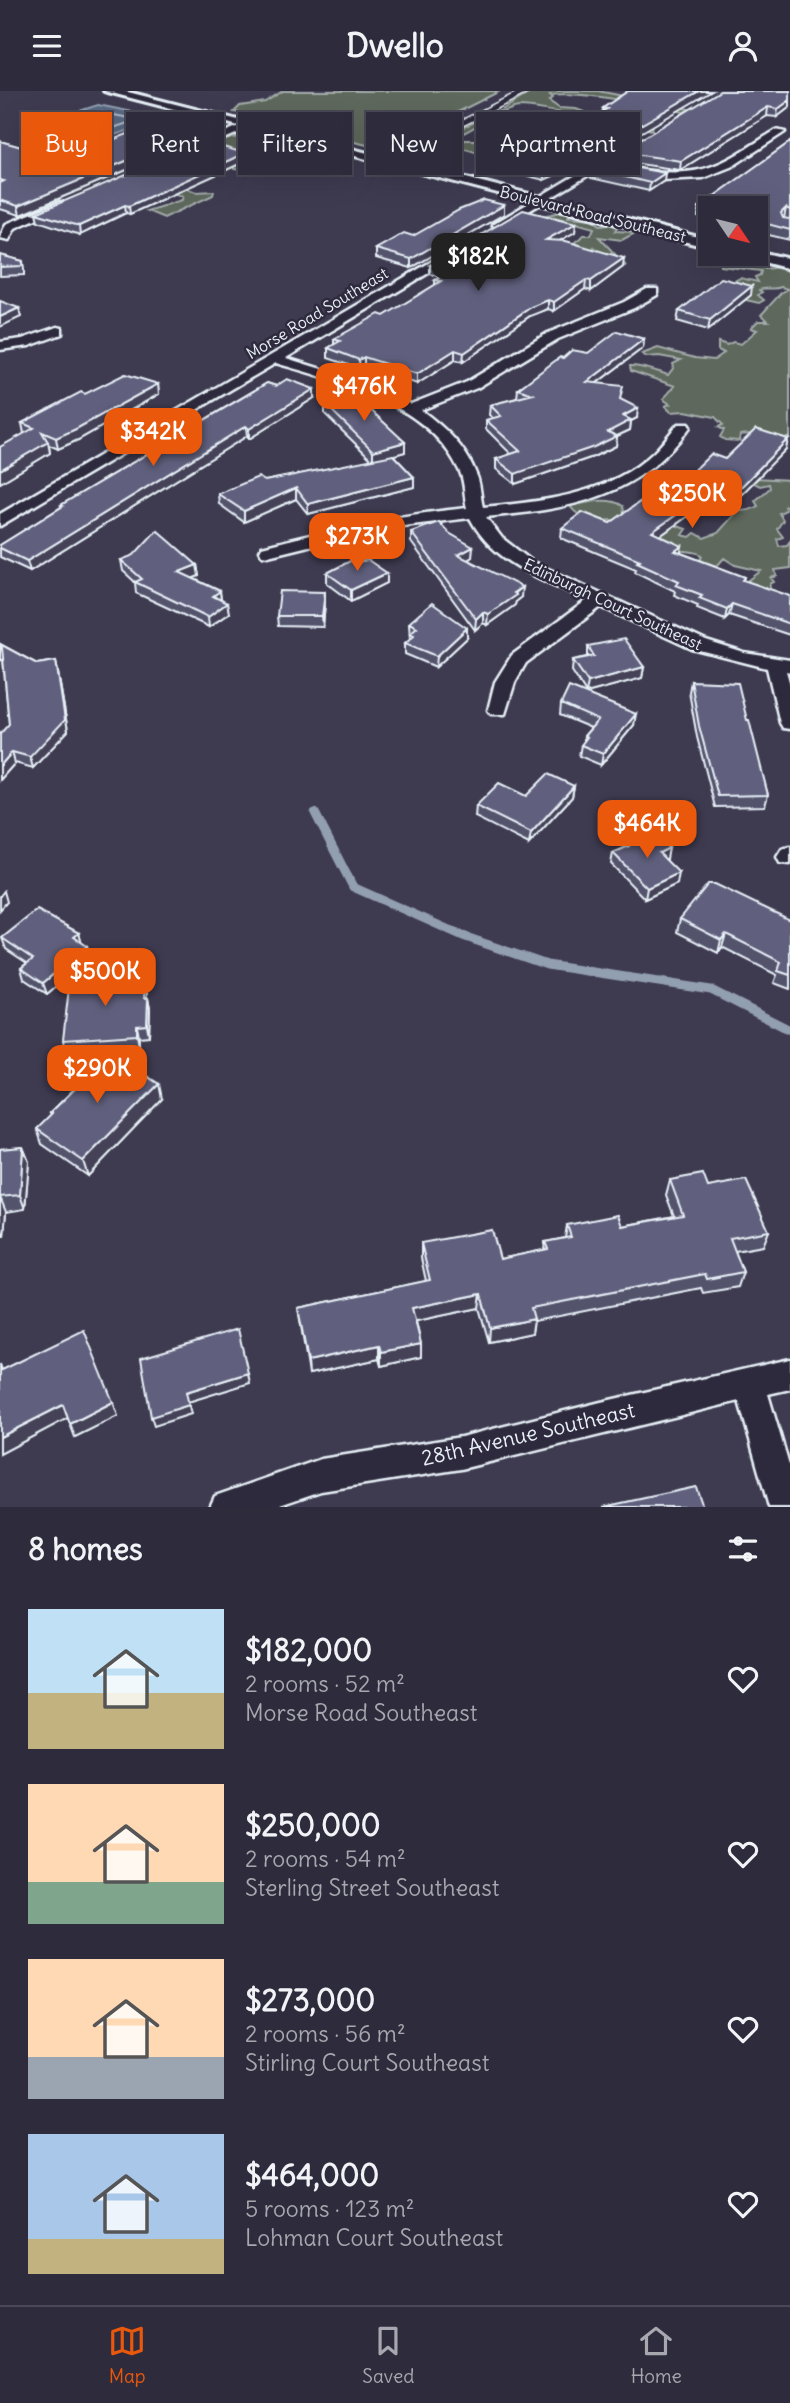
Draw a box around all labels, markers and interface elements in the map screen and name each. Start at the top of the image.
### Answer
text: Dwello [346,25,444,66]
icon: menu [28,27,66,65]
icon: person [724,27,762,65]
chip: Buy [21,112,112,175]
chip: Rent [126,112,224,175]
chip: Filters [238,112,352,175]
chip: New [366,112,462,175]
chip: Apartment [476,112,640,175]
street label: Boulevard Road Southeast [498,181,689,247]
north arrow [698,196,768,266]
map controls [698,196,768,266]
pin: $182K [429,233,527,293]
text: $182K [447,241,509,270]
street label: Morse Road Southeast [243,262,392,363]
pin: $476K [315,363,413,423]
text: $476K [332,371,396,400]
pin: $342K [104,409,202,468]
text: $342K [120,416,186,445]
pin: $250K [643,471,741,530]
text: $250K [658,478,726,507]
pin: $273K [308,513,406,573]
text: $273K [325,521,389,550]
street label: Edinburgh Court Southeast [521,554,706,654]
pin: $464K [598,801,696,860]
text: $464K [614,808,680,837]
pin: $500K [56,949,154,1008]
text: $500K [70,956,140,985]
pin: $290K [48,1045,146,1105]
text: $290K [63,1053,131,1082]
street label: 28th Avenue Southeast [419,1396,637,1472]
text: 8 homes [28,1530,143,1568]
icon: filters [724,1530,762,1568]
text: $182,000 [245,1631,372,1669]
icon: home [84,1637,168,1721]
icon: heart [724,1660,762,1698]
text: 2 rooms · 52 m² [245,1669,405,1698]
text: Morse Road Southeast [245,1698,477,1727]
text: $250,000 [245,1806,381,1844]
icon: home [84,1812,168,1896]
icon: heart [724,1835,762,1873]
text: 2 rooms · 54 m² [245,1844,406,1873]
text: Sterling Street Southeast [245,1873,499,1902]
text: $273,000 [245,1981,375,2019]
icon: home [84,1987,168,2071]
icon: heart [724,2010,762,2048]
text: 2 rooms · 56 m² [245,2019,406,2048]
text: Stirling Court Southeast [245,2048,489,2077]
text: $464,000 [245,2156,379,2194]
icon: home [84,2162,168,2246]
icon: heart [724,2185,762,2223]
text: 5 rooms · 123 m² [245,2194,414,2223]
text: Lohman Court Southeast [245,2223,503,2252]
tab: Map [108,2322,146,2388]
tab: Saved [362,2322,414,2388]
tab: Home [631,2322,682,2388]

